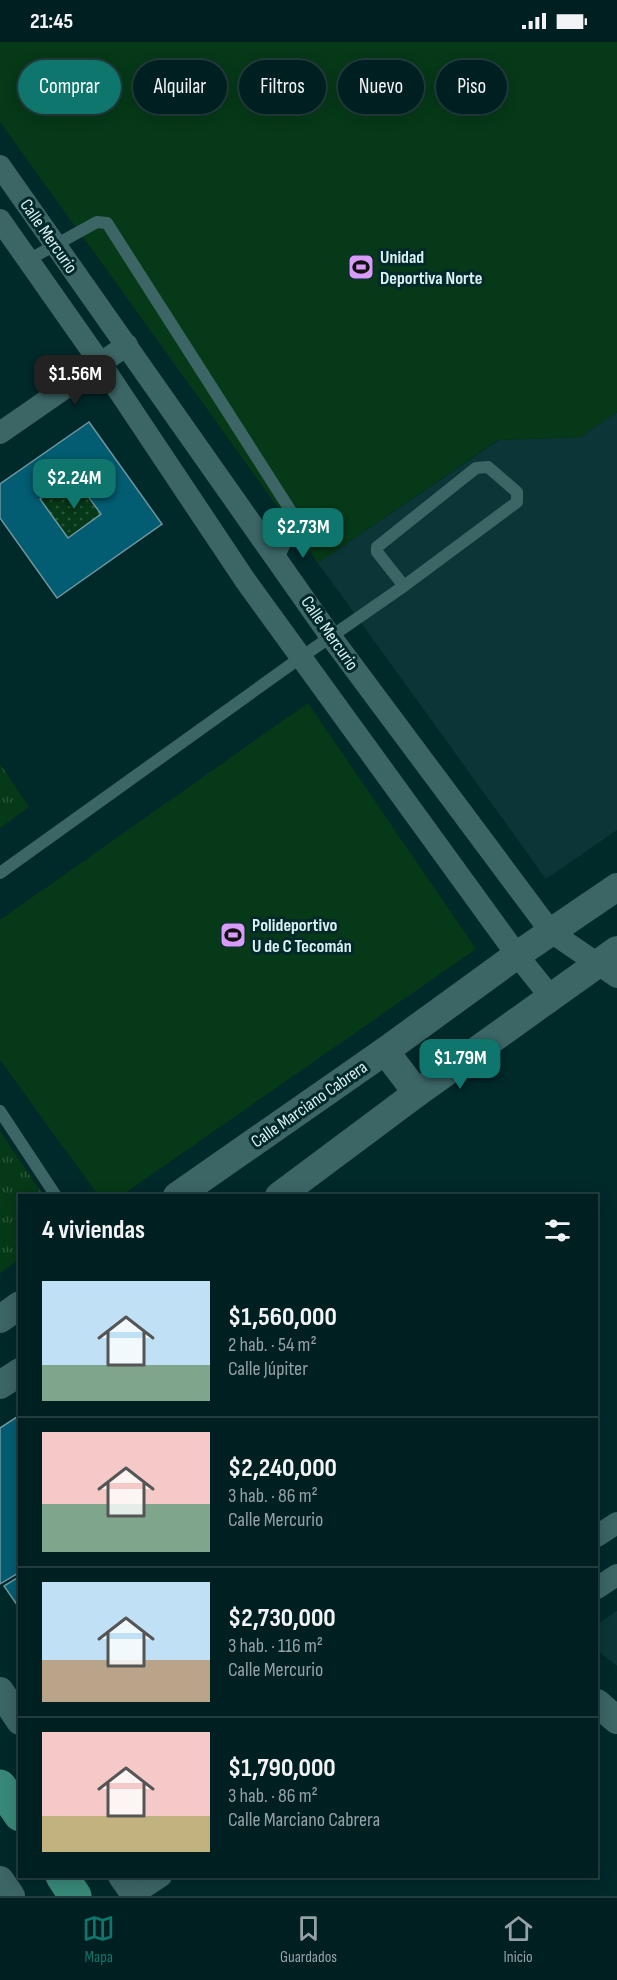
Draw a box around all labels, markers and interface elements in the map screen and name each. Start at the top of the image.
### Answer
text: 21:45 [30,8,73,35]
chip: Comprar [18,60,121,114]
chip: Alquilar [133,60,227,114]
chip: Filtros [239,60,326,114]
chip: Nuevo [338,60,424,114]
chip: Piso [436,60,507,114]
street label: Calle Mercurio [15,195,82,277]
place label: Unidad Deportiva Norte [380,247,482,289]
sports icon: Unidad Deportiva Norte [346,252,376,282]
pin: $1.56M [26,355,124,406]
text: $1.56M [48,362,102,386]
pin: $2.24M [25,459,123,510]
text: $2.24M [47,466,101,490]
pin: $2.73M [254,508,352,559]
text: $2.73M [276,515,330,539]
street label: Calle Mercurio [296,592,363,674]
place label: Polideportivo U de C Tecomán [252,915,352,957]
sports icon: Polideportivo U de C Tecomán [218,920,248,950]
pin: $1.79M [411,1039,509,1090]
text: $1.79M [433,1046,487,1070]
street label: Calle Marciano Cabrera [247,1057,371,1152]
icon: filters [541,1214,574,1247]
text: 4 viviendas [42,1215,145,1246]
text: $1,560,000 [228,1302,337,1333]
icon: home [90,1305,162,1377]
text: 2 hab. · 54 m² [228,1333,317,1357]
text: Calle Júpiter [228,1357,308,1381]
text: $2,240,000 [228,1453,337,1484]
icon: home [90,1456,162,1528]
text: 3 hab. · 86 m² [228,1484,318,1508]
text: Calle Mercurio [228,1508,323,1532]
text: $2,730,000 [228,1603,336,1634]
icon: home [90,1606,162,1678]
text: 3 hab. · 116 m² [228,1634,323,1658]
text: Calle Mercurio [228,1658,323,1682]
text: $1,790,000 [228,1753,336,1784]
icon: home [90,1756,162,1828]
text: 3 hab. · 86 m² [228,1784,318,1808]
text: Calle Marciano Cabrera [228,1808,380,1832]
tab: Mapa [82,1912,115,1967]
tab: Guardados [280,1912,337,1967]
tab: Inicio [502,1912,535,1967]

